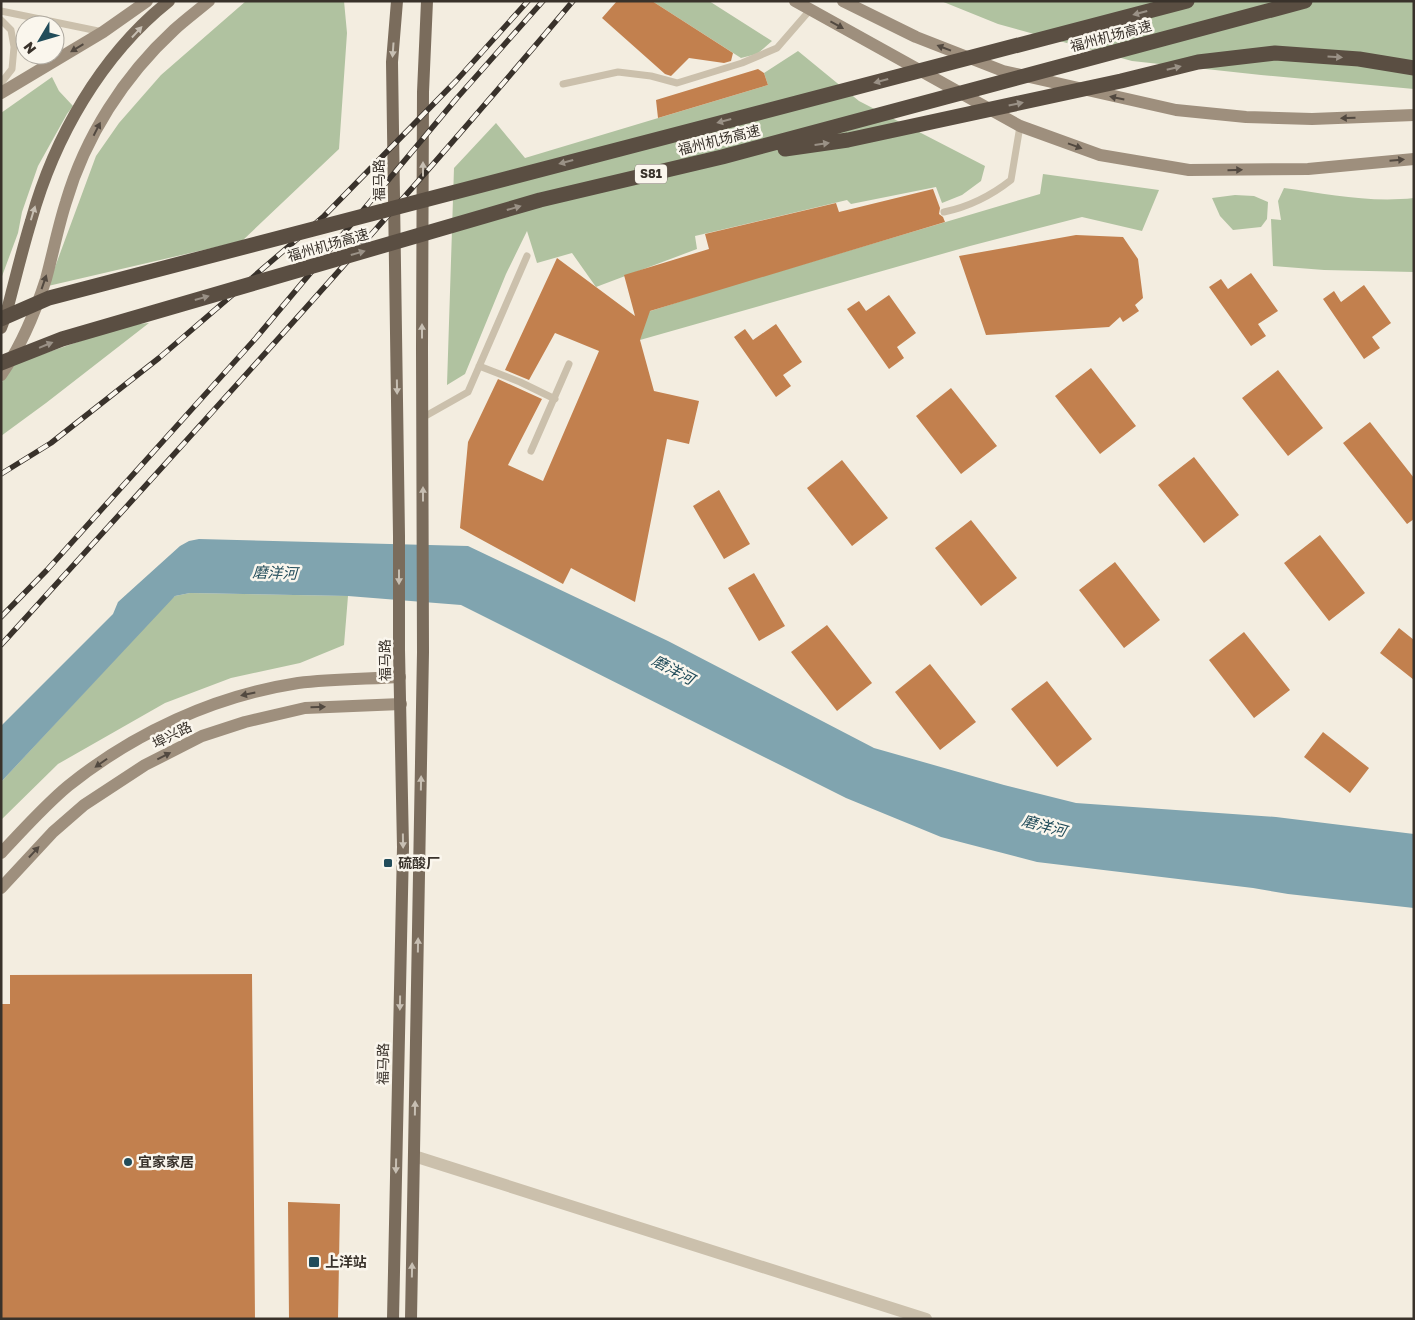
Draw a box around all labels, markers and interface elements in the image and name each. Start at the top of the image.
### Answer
one-way arrow [1132,10,1147,18]
north arrow [15,15,65,65]
street label: 福州机场高速 [1068,16,1154,55]
one-way arrow [831,20,844,29]
one-way arrow [131,27,143,39]
text: N [19,39,39,58]
one-way arrow [389,42,397,58]
one-way arrow [70,43,84,52]
one-way arrow [936,44,951,52]
one-way arrow [1328,54,1344,62]
one-way arrow [1167,64,1182,72]
one-way arrow [873,77,888,85]
one-way arrow [1109,94,1124,102]
one-way arrow [1008,100,1023,108]
one-way arrow [1339,114,1355,122]
one-way arrow [716,118,731,126]
street label: 福州机场高速 [676,121,762,158]
one-way arrow [93,122,101,136]
one-way arrow [815,139,831,147]
one-way arrow [1068,142,1083,150]
one-way arrow [1389,156,1405,164]
one-way arrow [559,158,574,166]
street label: 福马路 [370,159,387,201]
one-way arrow [419,161,427,177]
road number: S81 [635,164,667,183]
one-way arrow [1227,165,1243,173]
one-way arrow [507,203,522,211]
one-way arrow [30,206,37,221]
street label: 福州机场高速 [285,225,371,264]
one-way arrow [351,248,366,256]
one-way arrow [41,274,48,289]
one-way arrow [195,294,210,302]
one-way arrow [418,323,426,339]
one-way arrow [39,341,54,348]
one-way arrow [393,380,401,396]
one-way arrow [419,486,427,502]
water label: 磨洋河 [252,562,301,582]
one-way arrow [395,569,403,585]
street label: 福马路 [376,639,393,681]
water label: 磨洋河 [649,651,700,689]
one-way arrow [239,690,255,698]
one-way arrow [310,703,326,711]
street label: 埠兴路 [149,717,194,752]
one-way arrow [157,752,171,760]
one-way arrow [95,758,108,768]
one-way arrow [417,774,425,790]
water label: 磨洋河 [1020,811,1071,840]
one-way arrow [399,833,407,849]
one-way arrow [28,846,40,858]
place label: 硫酸厂 [398,854,440,871]
marker: 硫酸厂 [382,857,394,869]
one-way arrow [414,937,422,953]
one-way arrow [396,996,404,1012]
street label: 福马路 [374,1043,391,1085]
one-way arrow [412,1099,420,1115]
place label: 宜家家居 [138,1153,194,1170]
marker: 宜家家居 [122,1156,134,1168]
one-way arrow [392,1158,400,1174]
place label: 上洋站 [325,1253,367,1270]
marker: 上洋站 [307,1255,321,1269]
one-way arrow [408,1262,416,1278]

